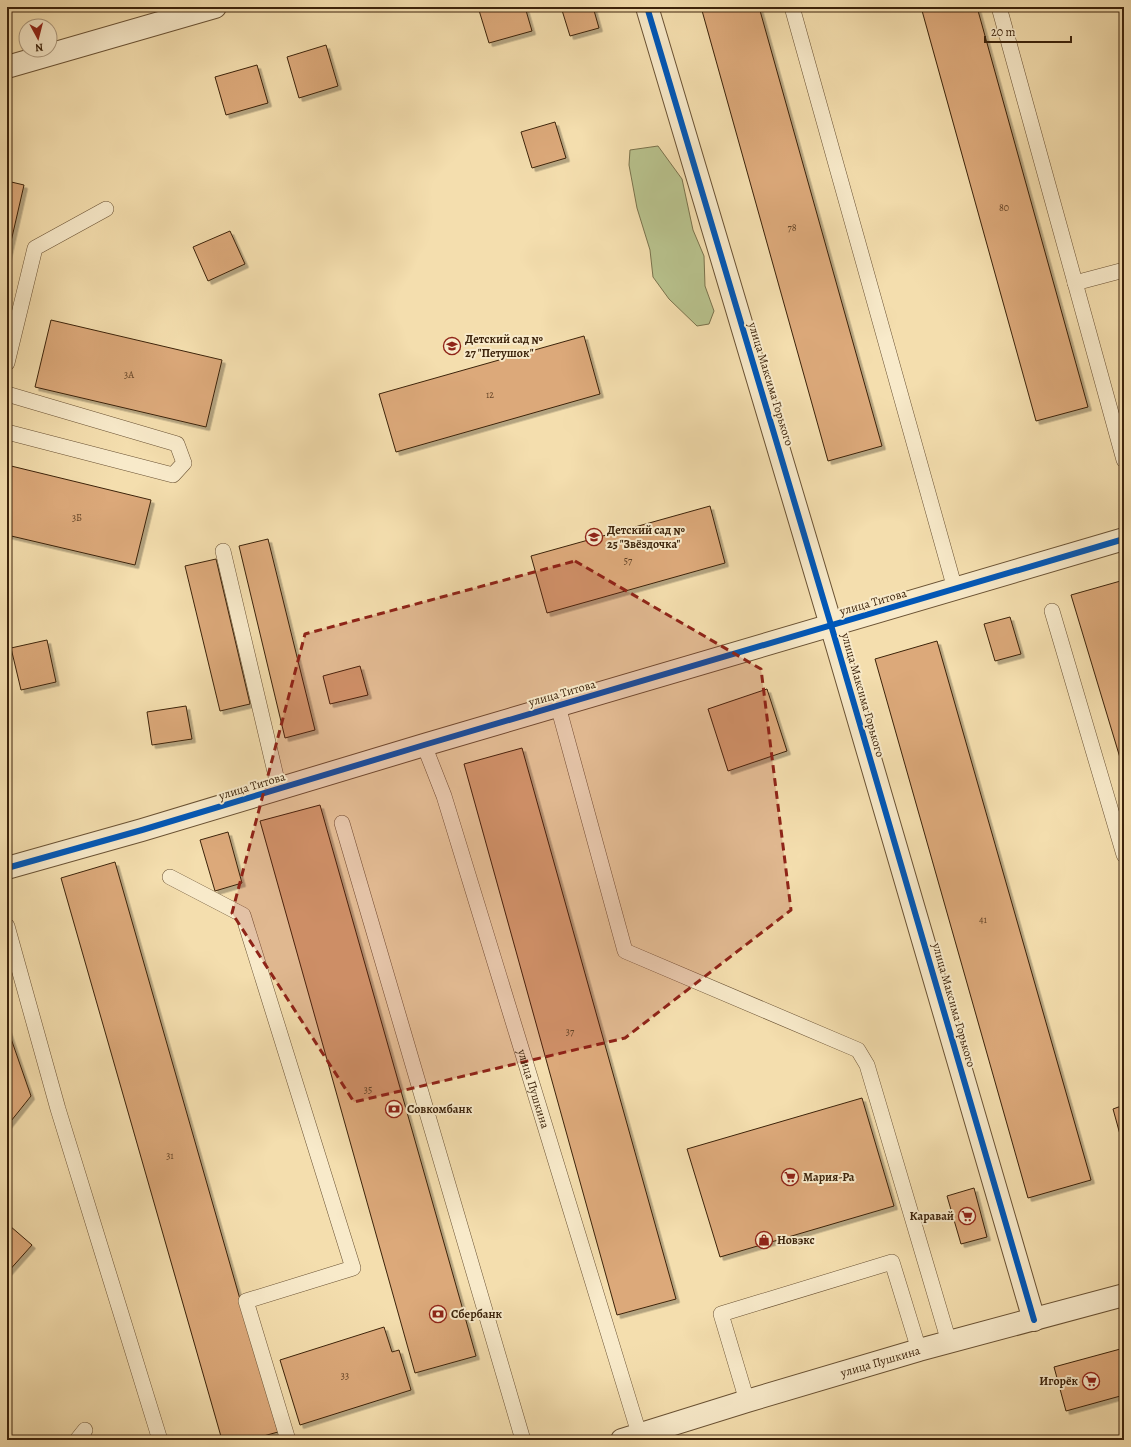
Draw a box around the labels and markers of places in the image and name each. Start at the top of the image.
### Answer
place label: Детский сад № 27 "Петушок" [465,331,543,361]
school or university icon: Детский сад № 27 "Петушок" [442,336,462,356]
place label: Детский сад № 25 "Звёздочка" [607,522,685,552]
school or university icon: Детский сад № 25 "Звёздочка" [584,527,604,547]
bank icon: Совкомбанк [384,1099,404,1119]
place label: Совкомбанк [407,1101,473,1117]
supermarket icon: Мария-Ра [780,1167,800,1187]
place label: Мария-Ра [803,1169,855,1185]
supermarket icon: Каравай [957,1206,977,1226]
place label: Каравай [910,1208,954,1224]
shop icon: Новэкс [754,1230,774,1250]
place label: Новэкс [777,1232,815,1248]
bank icon: Сбербанк [428,1304,448,1324]
place label: Сбербанк [451,1306,503,1322]
supermarket icon: Игорёк [1081,1371,1101,1391]
place label: Игорёк [1039,1373,1079,1389]

